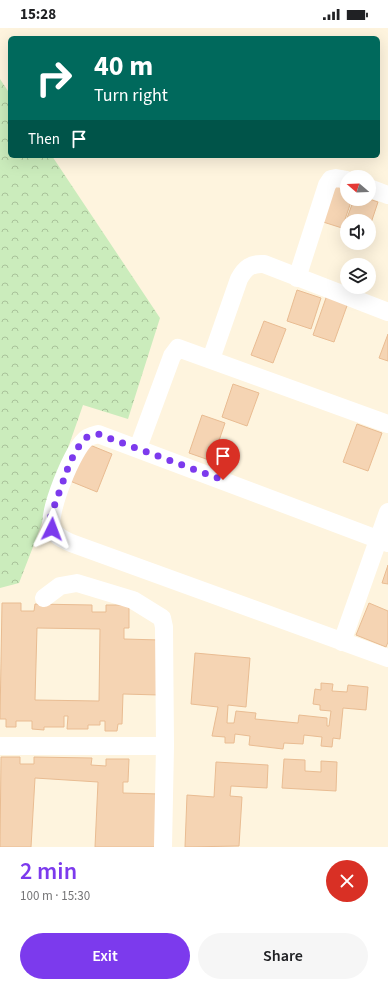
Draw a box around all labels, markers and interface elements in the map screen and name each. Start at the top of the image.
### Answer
text: 15:28 [20,4,56,25]
text: 40 m [94,46,153,86]
icon: right [28,52,80,104]
text: Turn right [94,83,168,108]
icon: arrive [68,128,90,150]
text: Then [28,129,60,150]
north arrow [340,170,376,206]
map controls [340,170,376,294]
button: sound [340,214,376,250]
button: layers [340,258,376,294]
pin [206,439,240,480]
icon: arrive [212,445,234,467]
position arrow [31,508,73,550]
text: 2 min [20,854,77,889]
button: close [326,860,368,902]
text: 100 m · 15:30 [20,887,90,905]
button: Exit [20,933,190,979]
button: Share [198,933,368,979]

